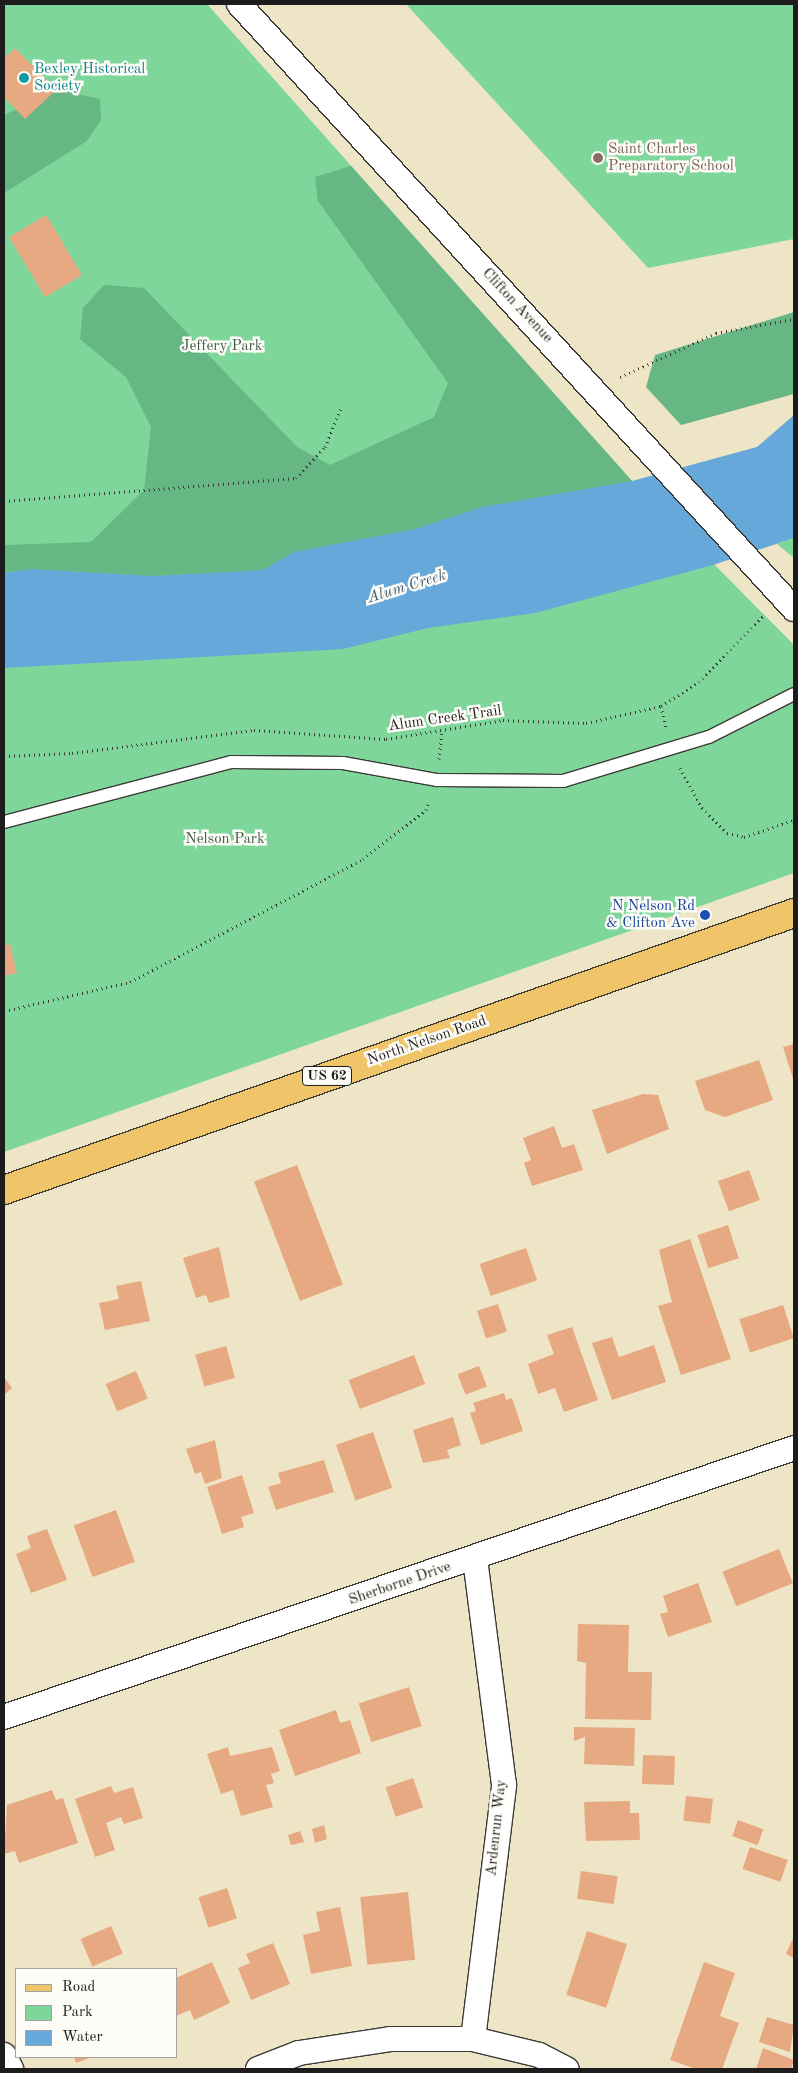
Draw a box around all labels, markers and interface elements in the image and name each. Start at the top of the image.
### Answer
place label: Bexley Historical Society [34,60,145,95]
marker: Bexley Historical Society [18,72,30,84]
place label: Saint Charles Preparatory School [608,140,734,175]
marker: Saint Charles Preparatory School [592,152,604,164]
street label: Clifton Avenue [478,265,556,347]
park label: Jeffery Park [182,338,262,356]
water label: Alum Creek [365,566,449,608]
street label: Alum Creek Trail [387,702,503,736]
park label: Nelson Park [185,831,265,849]
place label: N Nelson Rd & Clifton Ave [606,897,695,932]
marker: N Nelson Rd & Clifton Ave [699,909,711,921]
street label: North Nelson Road [365,1012,489,1070]
road number: US 62 [302,1064,352,1088]
street label: Sherborne Drive [346,1558,454,1610]
street label: Ardenrun Way [483,1779,511,1877]
legend [15,1968,178,2058]
text: Road [62,1980,95,1995]
text: Park [62,2005,93,2020]
text: Water [62,2030,103,2045]

